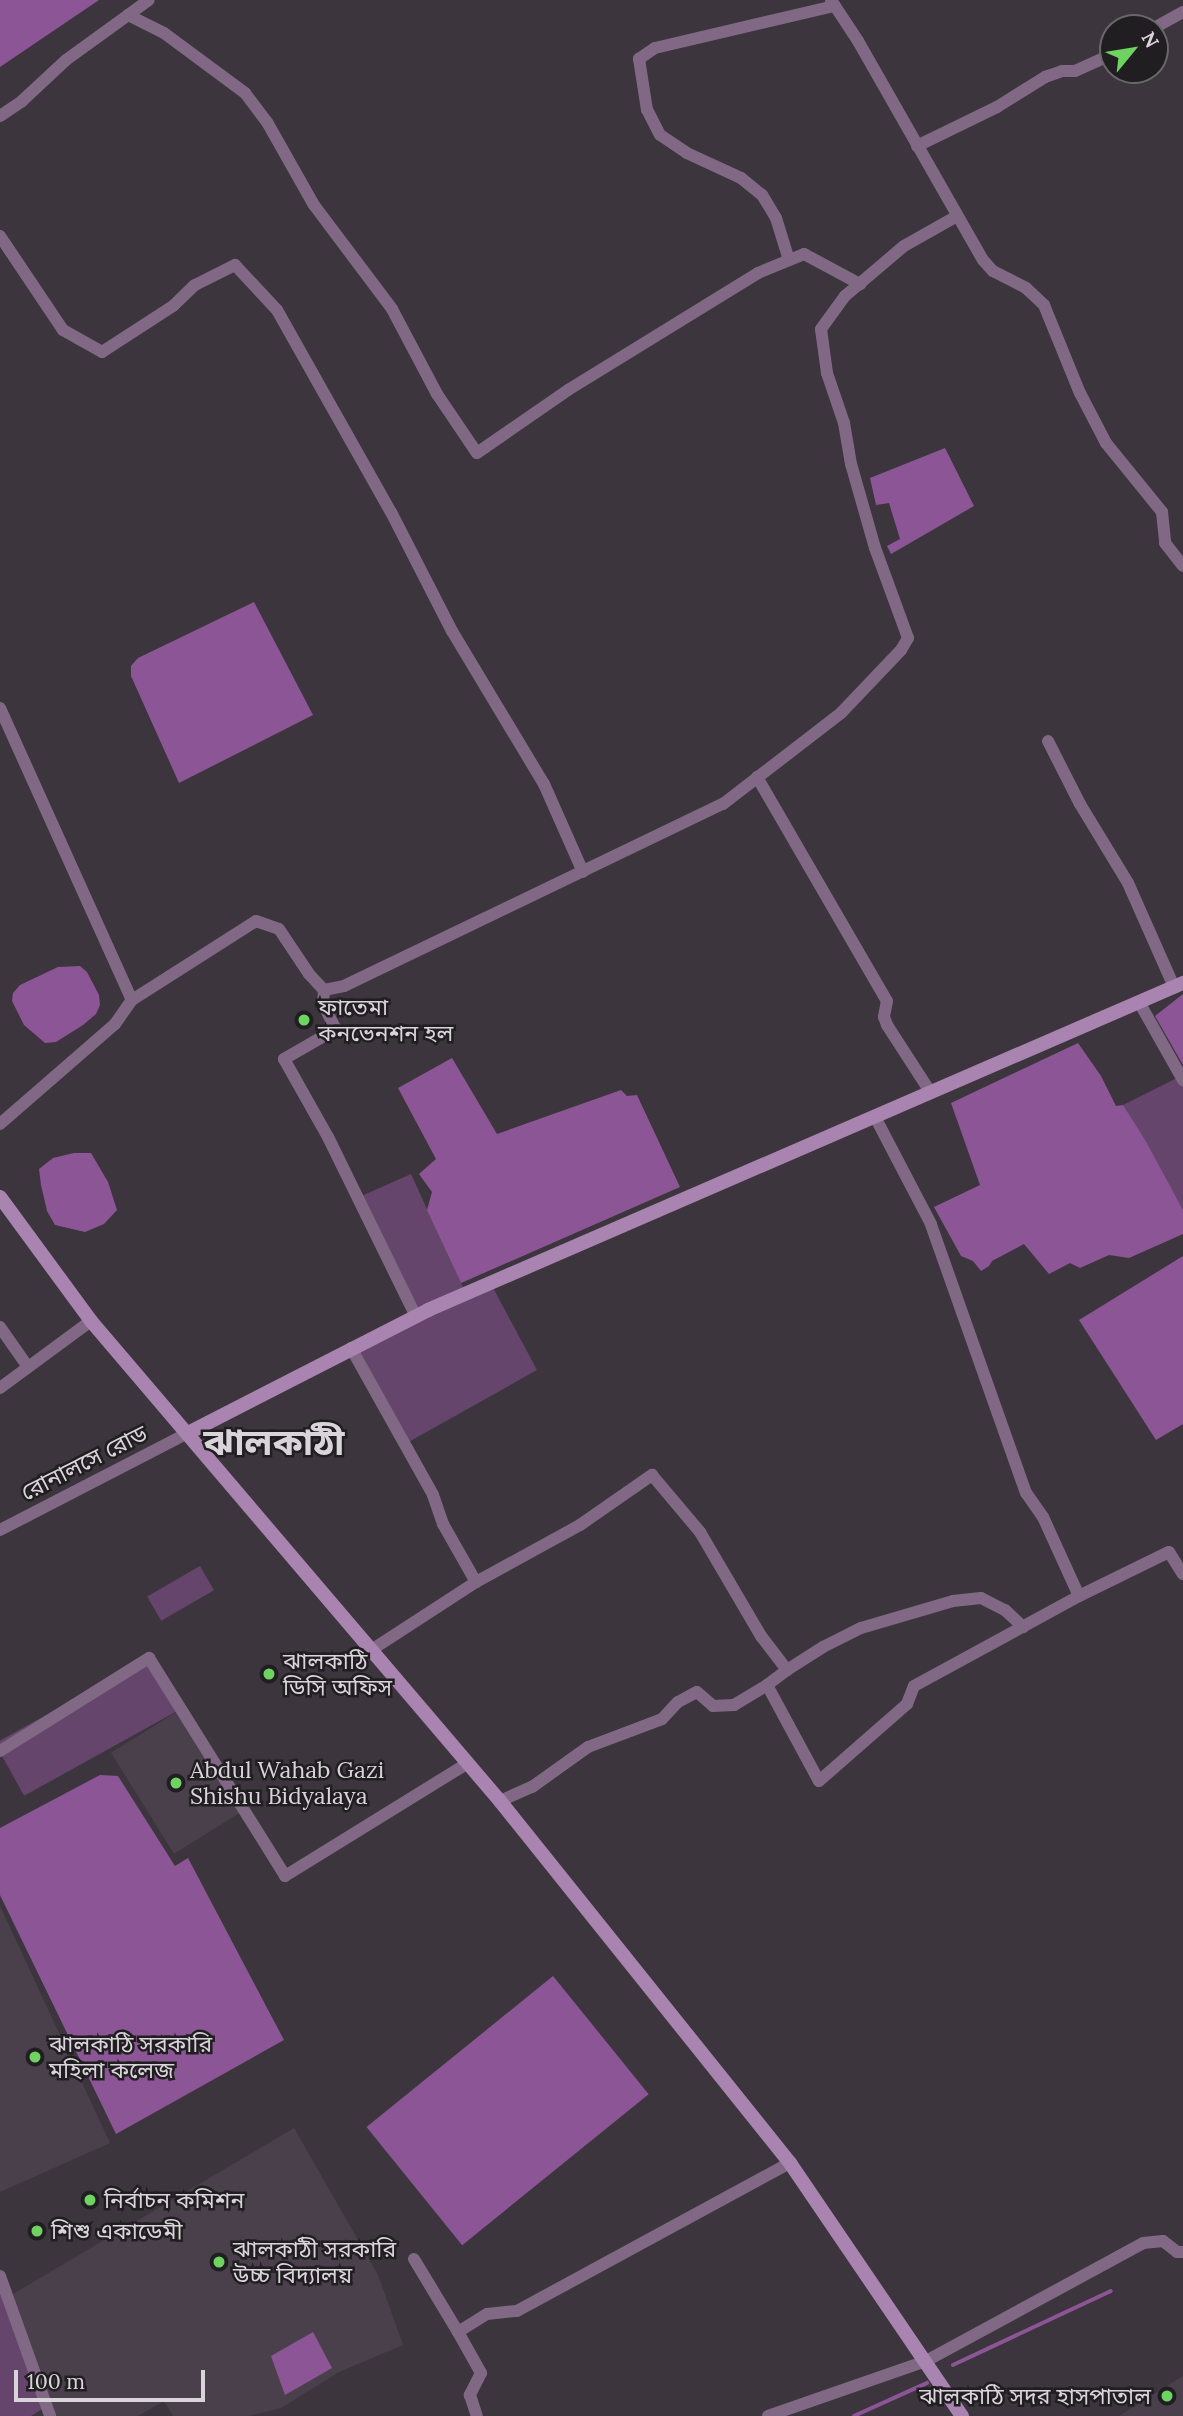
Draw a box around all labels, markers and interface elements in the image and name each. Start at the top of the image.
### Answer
north arrow [1099,14,1169,84]
text: N [1136,27,1165,52]
place label: ফাতেমা কনভেনশন হল [318,993,453,1047]
marker: ফাতেমা কনভেনশন হল [296,1012,312,1028]
street label: রোনালসে রোড [16,1419,152,1507]
district label: ঝালকাঠী [203,1420,345,1464]
place label: ঝালকাঠি ডিসি অফিস [283,1647,392,1701]
marker: ঝালকাঠি ডিসি অফিস [261,1666,277,1682]
place label: Abdul Wahab Gazi Shishu Bidyalaya [190,1756,384,1810]
marker: Abdul Wahab Gazi Shishu Bidyalaya [168,1775,184,1791]
place label: ঝালকাঠি সরকারি মহিলা কলেজ [49,2030,212,2084]
marker: ঝালকাঠি সরকারি মহিলা কলেজ [27,2049,43,2065]
place label: নির্বাচন কমিশন [104,2186,244,2214]
marker: নির্বাচন কমিশন [82,2192,98,2208]
place label: শিশু একাডেমী [51,2217,183,2245]
marker: শিশু একাডেমী [29,2223,45,2239]
place label: ঝালকাঠী সরকারি উচ্চ বিদ্যালয় [233,2235,396,2289]
marker: ঝালকাঠী সরকারি উচ্চ বিদ্যালয় [211,2254,227,2270]
scale bar [18,2356,208,2400]
text: 100 m [27,2368,85,2395]
place label: ঝালকাঠি সদর হাসপাতাল [919,2382,1151,2410]
marker: ঝালকাঠি সদর হাসপাতাল [1157,2386,1177,2406]

